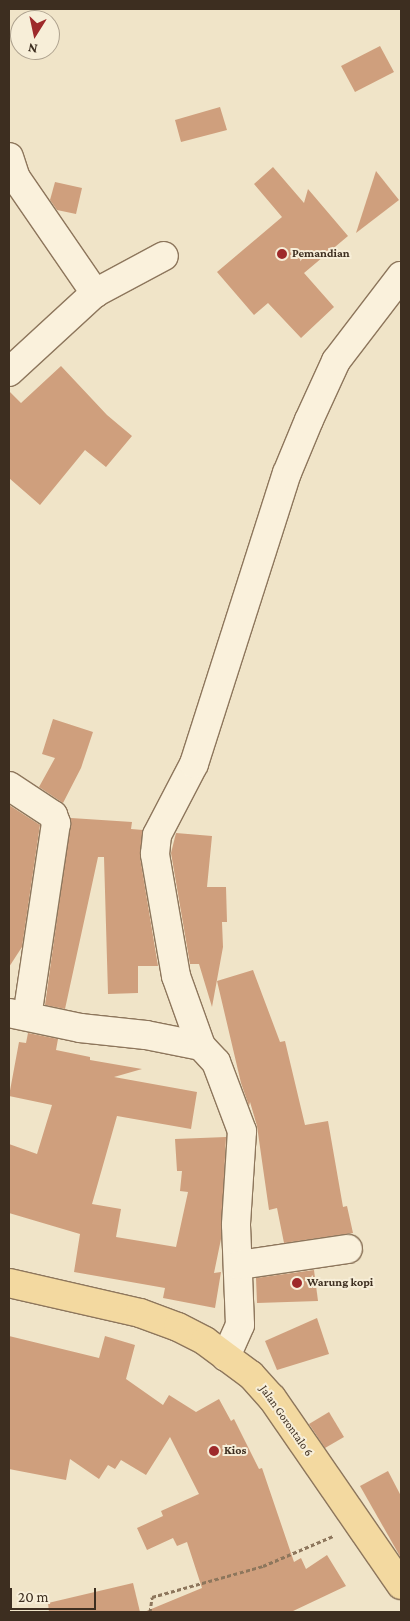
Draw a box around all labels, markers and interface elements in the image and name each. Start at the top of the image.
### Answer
north arrow [10,10,60,60]
text: N [26,40,39,57]
place label: Pemandian [292,247,350,261]
marker: Pemandian [276,248,288,260]
place label: Warung kopi [307,1276,373,1290]
marker: Warung kopi [291,1277,303,1289]
street label: Jalan Gorontalo 6 [256,1383,316,1459]
place label: Kios [224,1444,246,1458]
marker: Kios [208,1445,220,1457]
scale bar [12,1578,99,1610]
text: 20 m [18,1589,49,1605]

